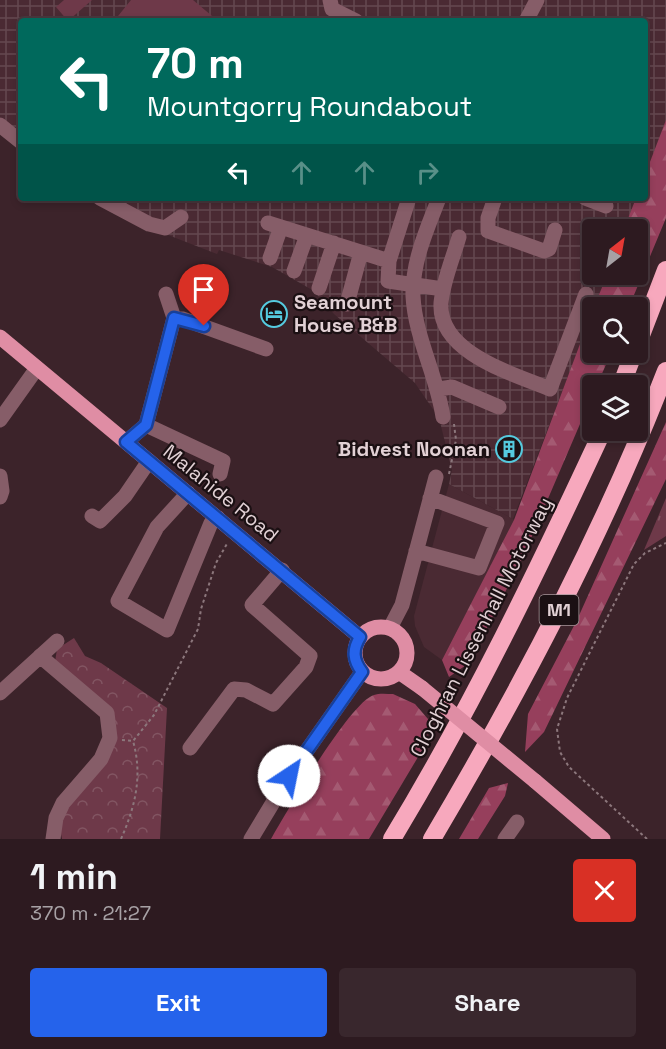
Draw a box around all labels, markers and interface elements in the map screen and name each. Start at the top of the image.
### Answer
text: 70 m [147,37,244,90]
icon: left [48,42,126,120]
text: Mountgorry Roundabout [147,89,472,124]
icon: left [222,156,255,189]
icon: ahead [285,156,318,189]
icon: ahead [348,156,381,189]
icon: right [411,156,444,189]
north arrow [582,219,648,285]
map controls [582,219,648,441]
pin [178,264,229,326]
icon: arrive [187,273,220,306]
place label: Seamount House B&B [294,289,397,338]
button: search [582,297,648,363]
hotel icon: Seamount House B&B [259,299,289,329]
button: layers [582,375,648,441]
building icon: Bidvest Noonan [494,434,524,464]
place label: Bidvest Noonan [338,436,490,462]
street label: Malahide Road [158,438,284,548]
street label: Cloghran Lissenhall Motorway [404,493,558,761]
road number: M1 [540,595,578,625]
position arrow [257,744,321,808]
text: 1 min [30,854,118,900]
button: close [573,859,636,922]
text: 370 m · 21:27 [30,900,151,926]
button: Exit [30,968,327,1037]
button: Share [339,968,636,1037]

